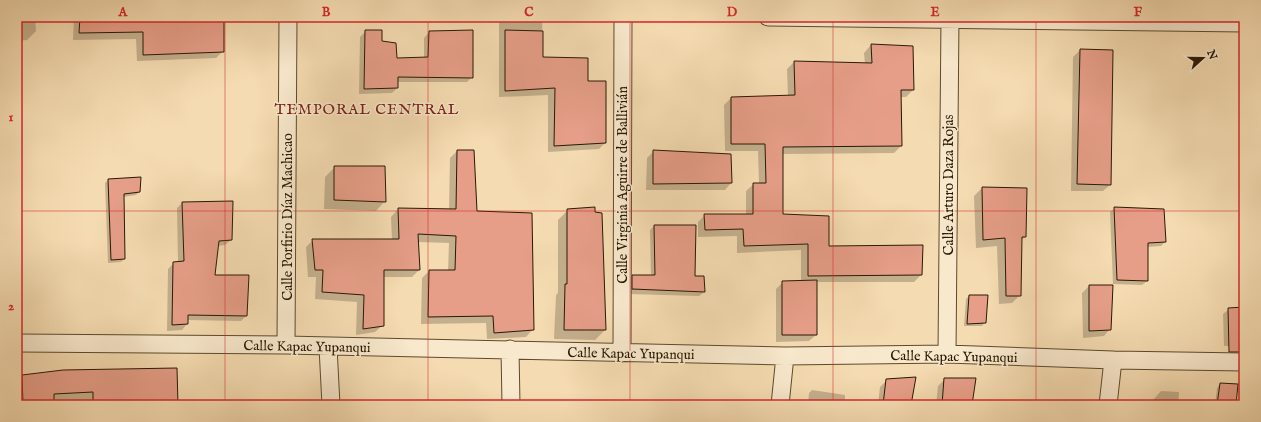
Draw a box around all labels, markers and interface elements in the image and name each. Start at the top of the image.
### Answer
text: A [118,4,129,21]
text: B [322,4,331,21]
text: C [524,4,534,21]
text: D [727,4,738,21]
text: E [930,4,940,21]
text: F [1134,4,1143,21]
north arrow [1183,38,1223,78]
text: N [1203,47,1220,62]
street label: Calle Virginia Aguirre de Ballivián [614,86,632,284]
district label: TEMPORAL CENTRAL [275,100,459,119]
text: 1 [9,109,14,126]
street label: Calle Arturo Daza Rojas [940,115,958,255]
street label: Calle Porfirio Díaz Machicao [279,133,297,301]
text: 2 [8,298,14,315]
street label: Calle Kapac Yupanqui [243,337,371,357]
street label: Calle Kapac Yupanqui [567,344,695,364]
street label: Calle Kapac Yupanqui [890,347,1018,367]

